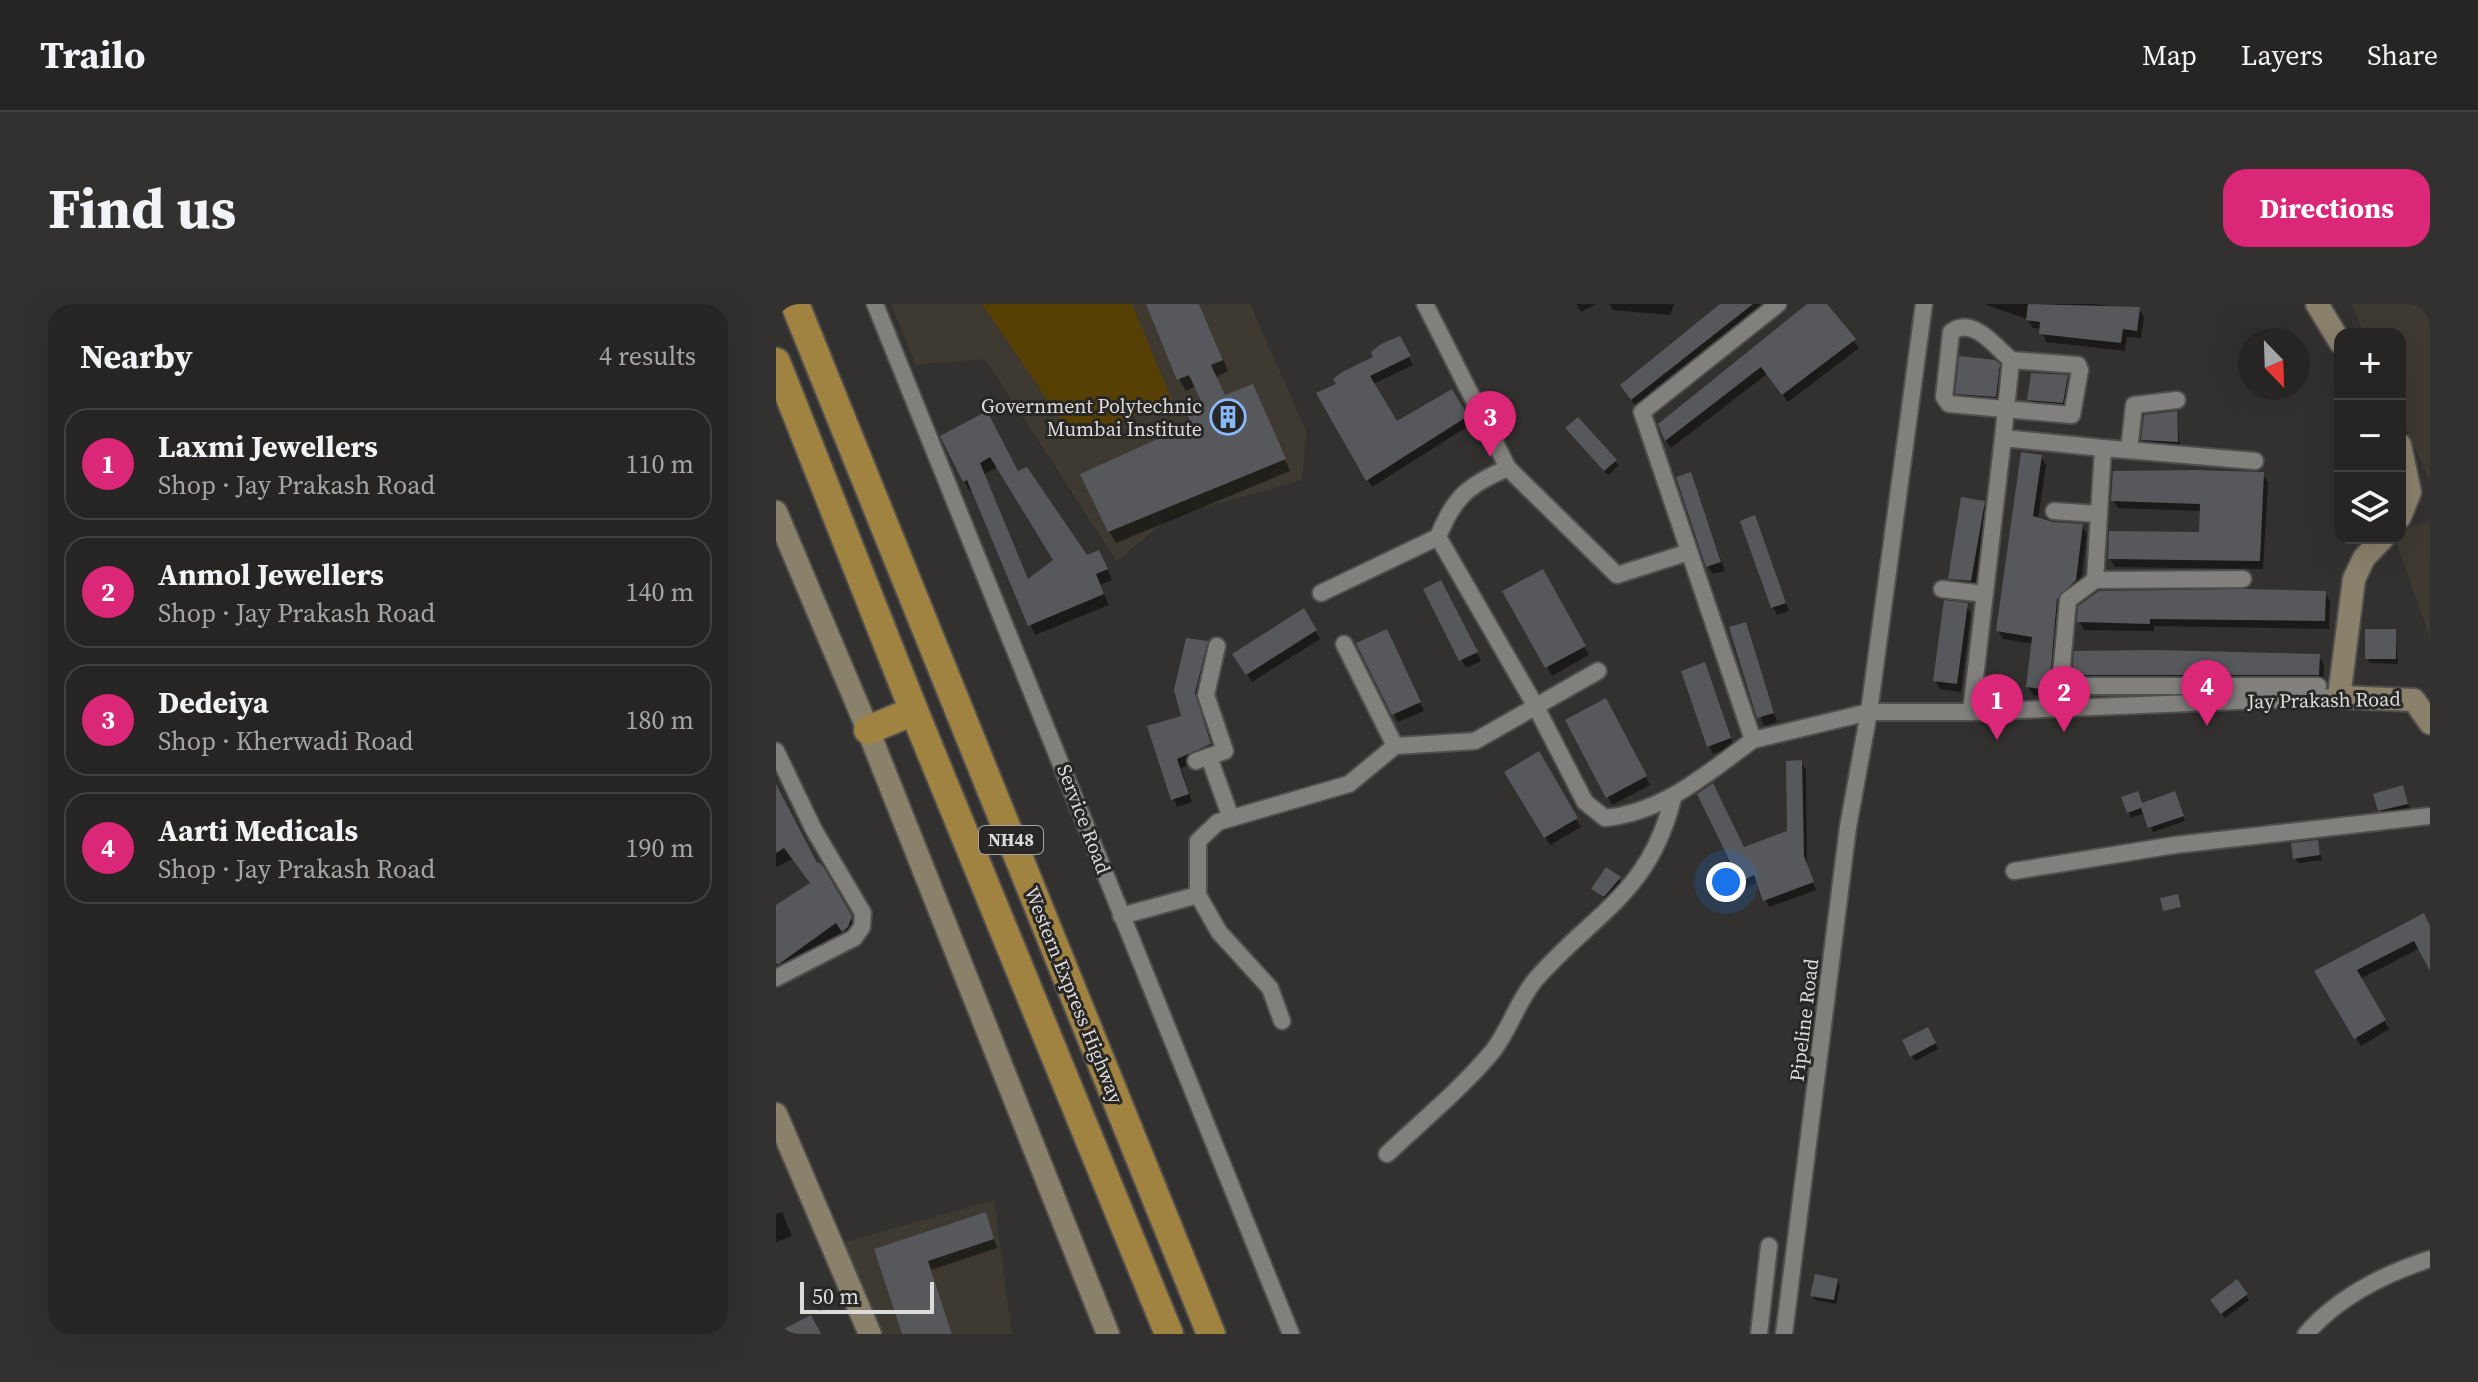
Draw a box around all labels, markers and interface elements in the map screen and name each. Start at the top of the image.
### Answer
text: Trailo [40,29,145,81]
text: Map [2142,36,2197,74]
text: Layers [2241,36,2323,74]
text: Share [2367,36,2438,74]
button: Directions [2223,169,2430,247]
text: Find us [48,170,236,247]
north arrow [2238,328,2310,400]
map controls [2334,328,2406,544]
button: + [2334,328,2406,400]
text: Nearby [80,333,193,379]
text: 4 results [599,338,696,374]
pin: 3 [1464,391,1516,457]
place label: Government Polytechnic Mumbai Institute [981,392,1202,443]
building icon: Government Polytechnic Mumbai Institute [1209,398,1247,436]
button: − [2334,400,2406,472]
text: Laxmi Jewellers [158,426,378,467]
text: 1 [101,446,115,482]
text: 110 m [626,446,694,482]
text: Shop · Jay Prakash Road [158,467,435,503]
button: layers [2334,472,2406,544]
text: Anmol Jewellers [158,554,384,595]
text: 2 [101,574,115,610]
text: 140 m [626,574,694,610]
text: Shop · Jay Prakash Road [158,595,435,631]
pin: 4 [2181,660,2233,726]
pin: 2 [2038,666,2090,732]
pin: 1 [1971,674,2023,740]
text: Dedeiya [158,682,269,723]
street label: Jay Prakash Road [2246,685,2402,715]
text: 3 [101,702,115,738]
text: 180 m [626,702,694,738]
text: Shop · Kherwadi Road [158,723,413,759]
street label: Service Road [1050,760,1118,878]
text: Aarti Medicals [158,810,358,851]
road number: NH48 [979,826,1043,854]
text: 4 [101,830,115,866]
text: 190 m [626,830,694,866]
text: Shop · Jay Prakash Road [158,851,435,887]
your location [1706,862,1746,902]
street label: Western Express Highway [1018,882,1131,1108]
street label: Pipeline Road [1783,956,1826,1083]
scale bar [800,1278,934,1314]
text: 50 m [812,1281,859,1311]

